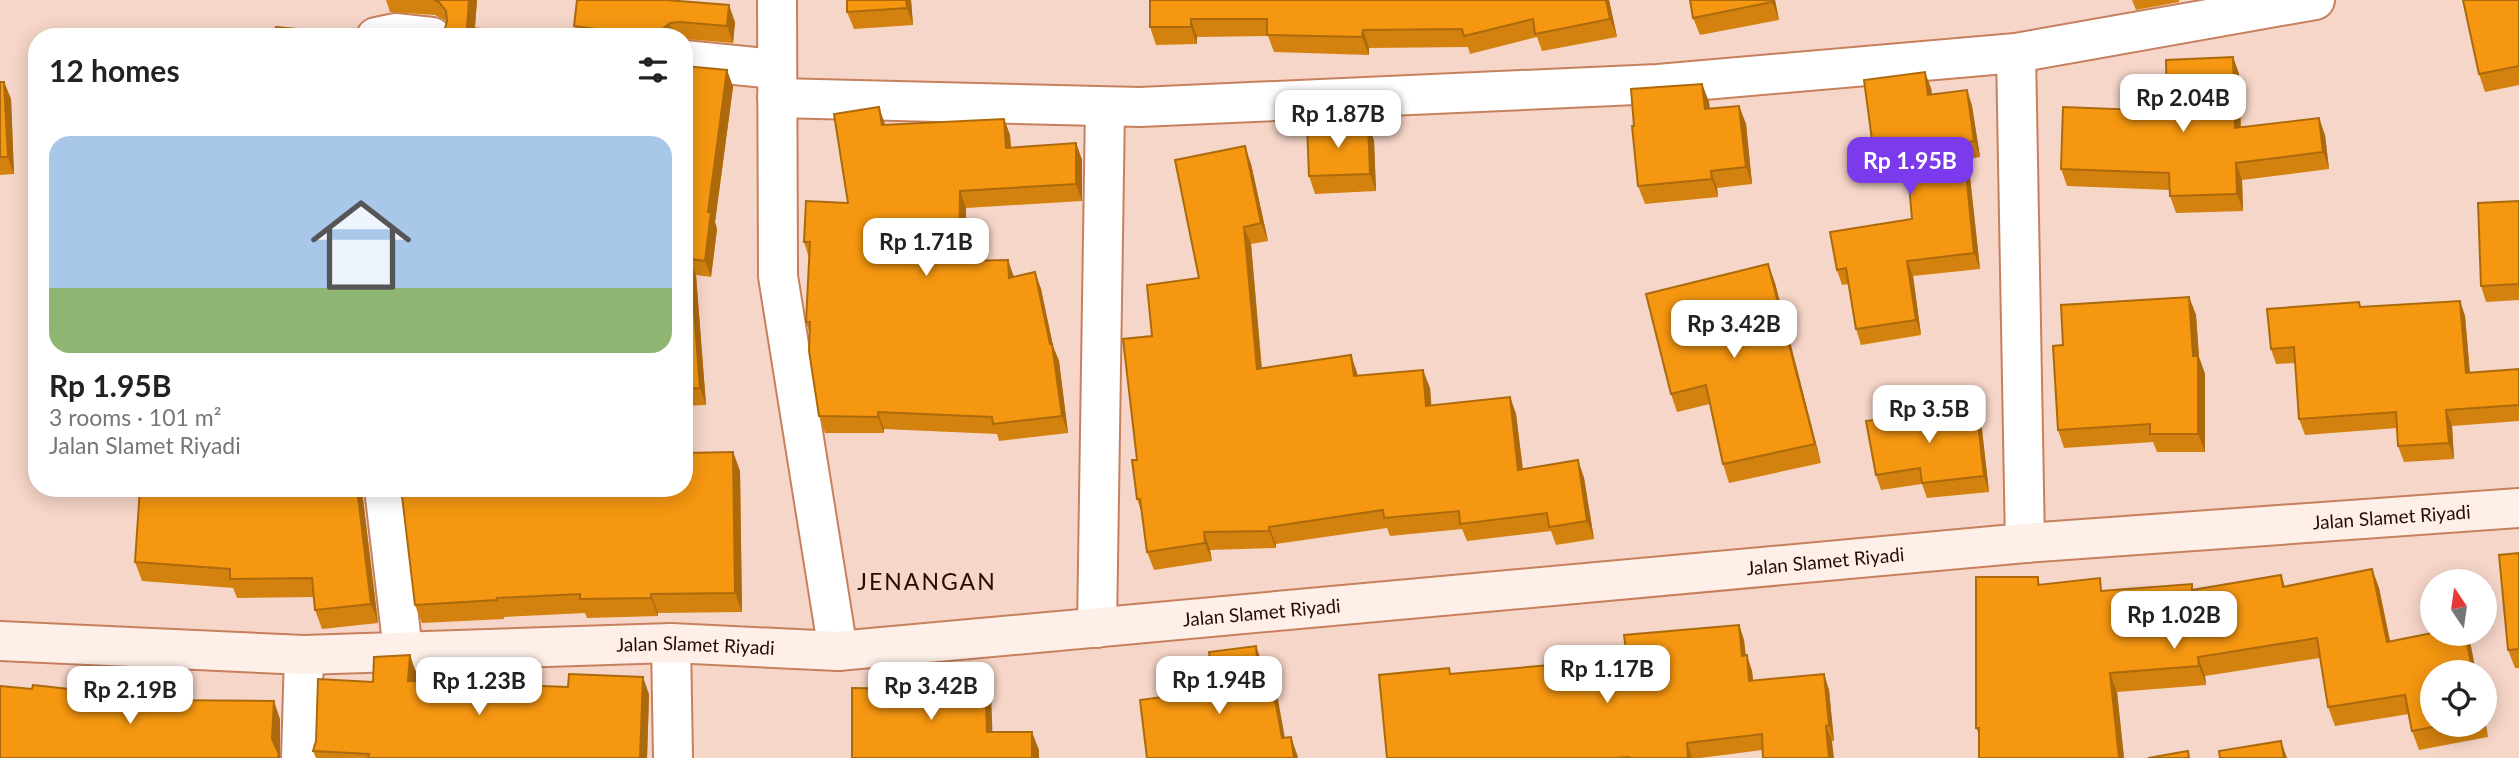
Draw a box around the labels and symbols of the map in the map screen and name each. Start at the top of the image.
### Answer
pin: Rp 2.04B [2111,74,2255,134]
pin: Rp 1.87B [1266,90,1410,150]
pin: Rp 1.95B [1838,138,1982,197]
pin: Rp 1.71B [854,218,998,278]
pin: Rp 3.42B [1662,300,1806,360]
pin: Rp 3.5B [1864,386,1994,445]
street label: Jalan Slamet Riyadi [2312,499,2471,534]
street label: Jalan Slamet Riyadi [1745,542,1905,579]
district label: JENANGAN [857,567,997,595]
north arrow [2420,569,2497,646]
pin: Rp 1.02B [2102,592,2246,651]
street label: Jalan Slamet Riyadi [1182,593,1341,631]
street label: Jalan Slamet Riyadi [616,631,775,659]
pin: Rp 1.17B [1535,646,1679,705]
pin: Rp 1.94B [1147,656,1291,716]
pin: Rp 1.23B [407,658,551,717]
pin: Rp 3.42B [859,662,1003,722]
pin: Rp 2.19B [58,666,202,726]

